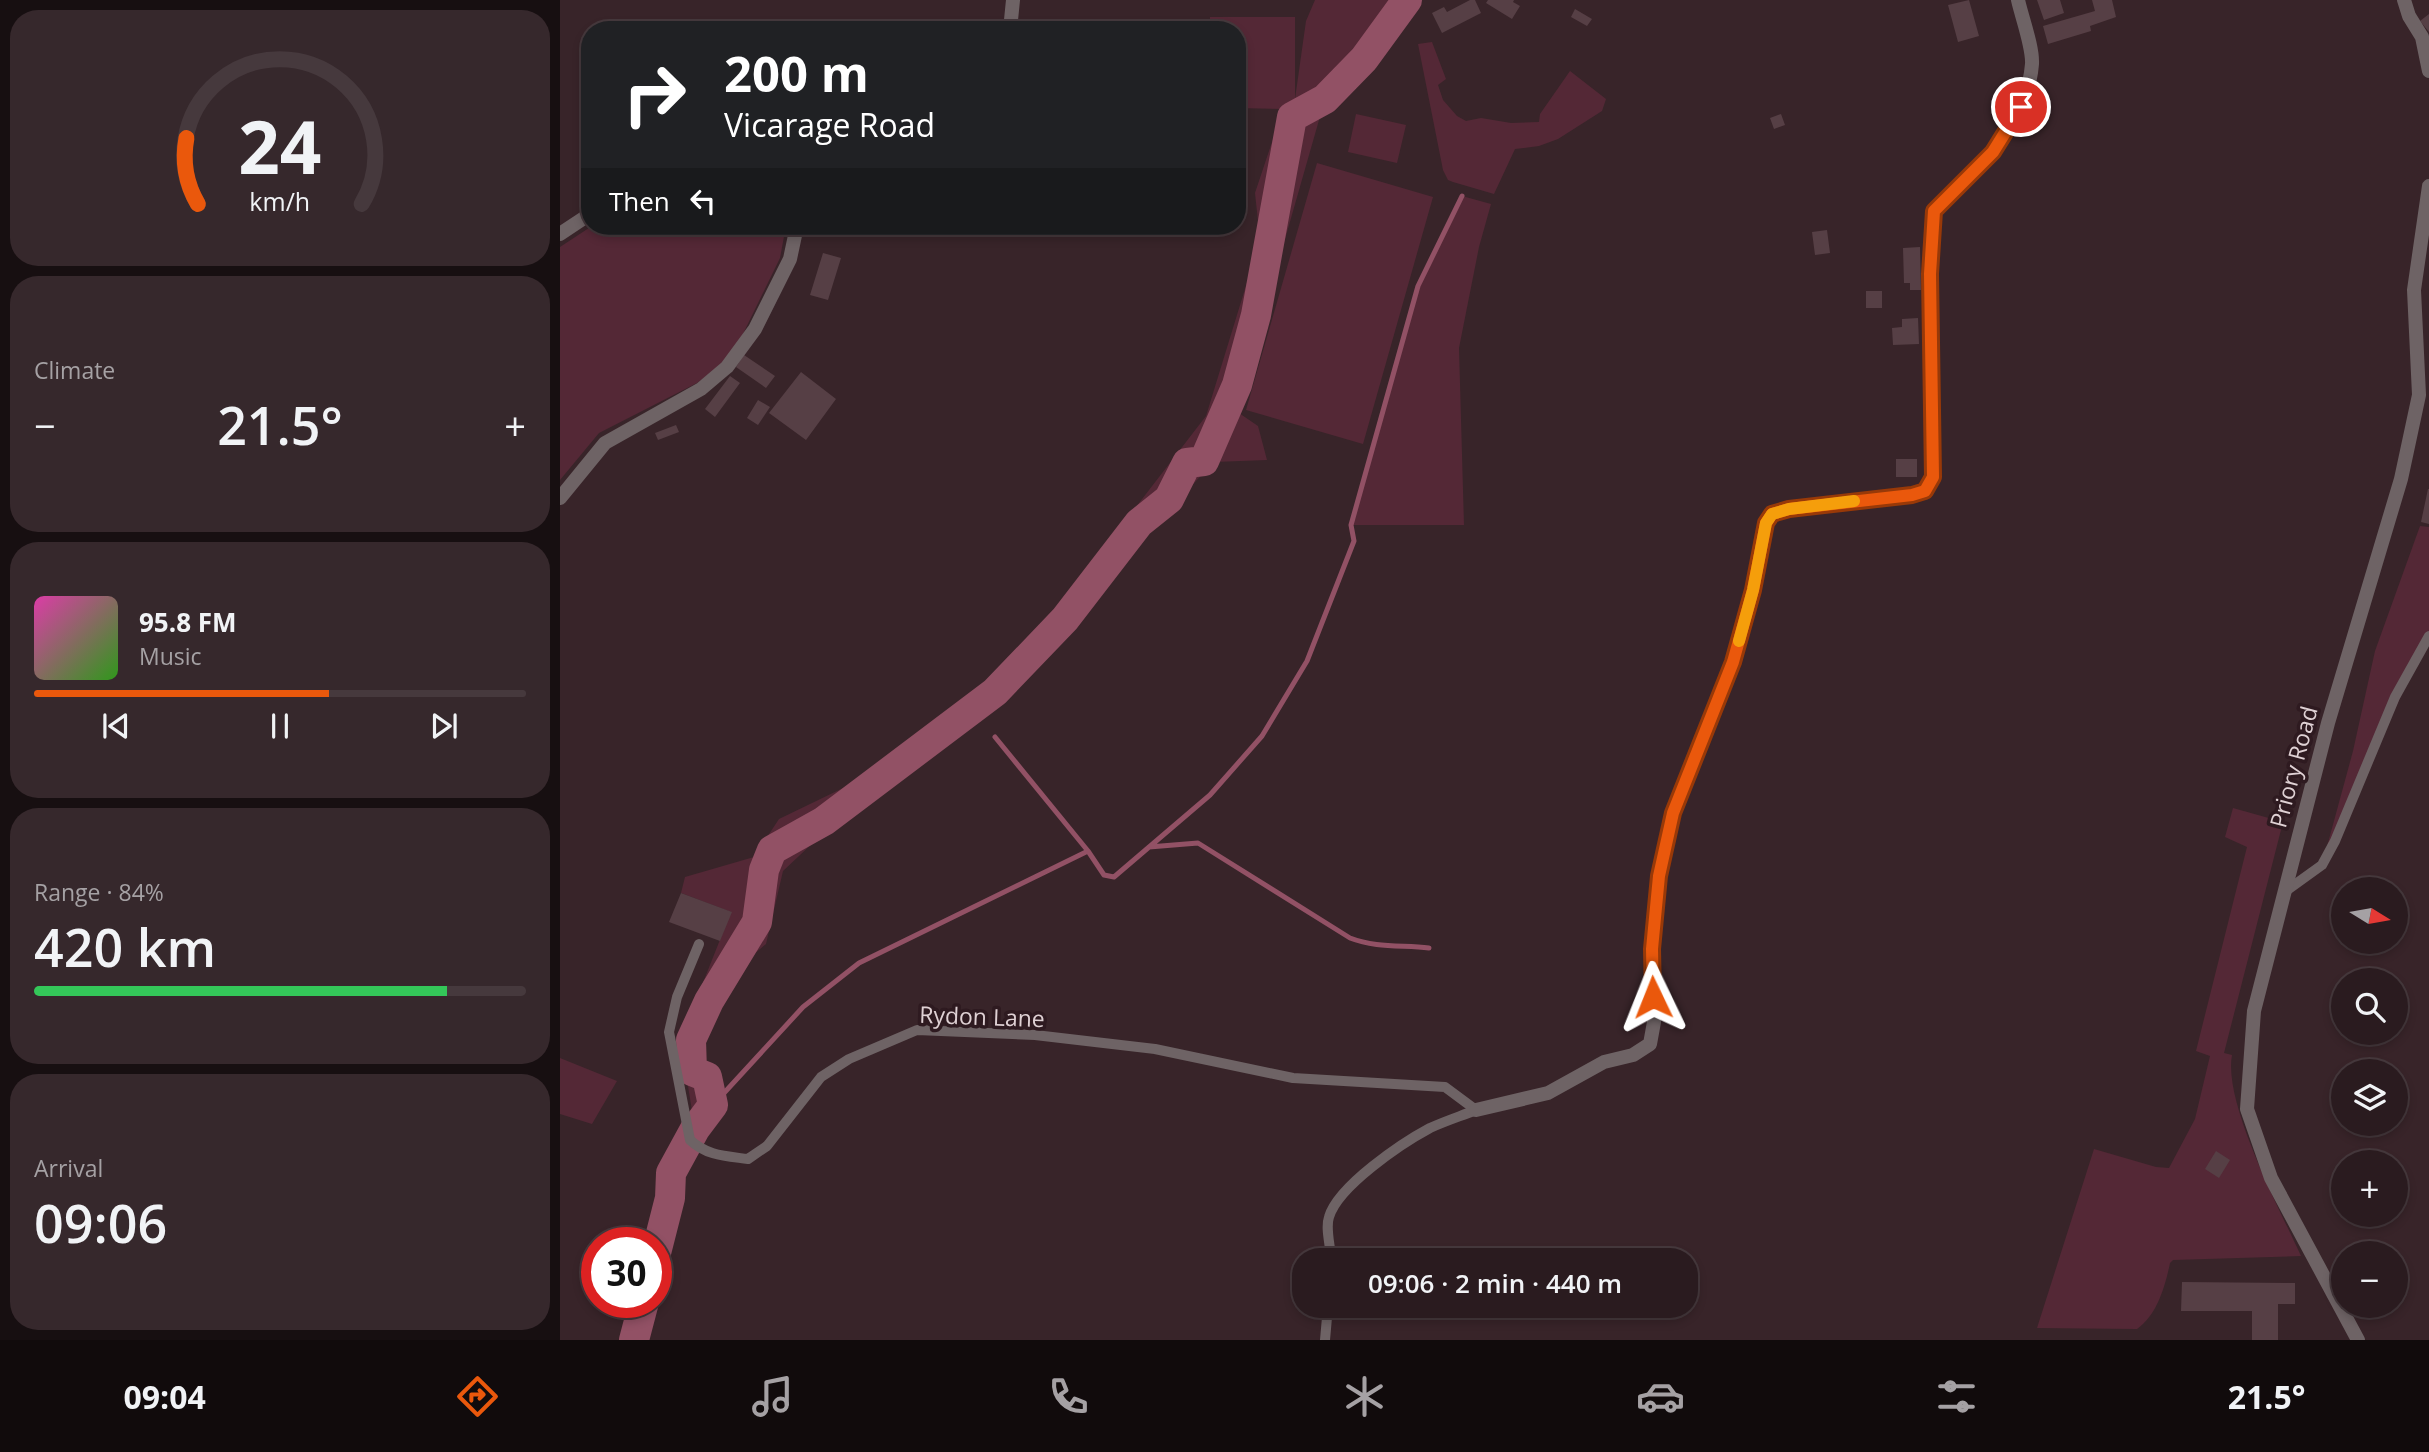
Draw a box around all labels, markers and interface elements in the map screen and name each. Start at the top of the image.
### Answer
text: 200 m [724,40,869,106]
icon: right [609,49,700,140]
pin [1991,77,2051,137]
icon: arrive [2002,88,2040,126]
text: 24 [238,96,322,195]
text: Vicarage Road [724,103,935,146]
icon: left [684,182,722,220]
text: Then [609,183,670,219]
text: km/h [250,184,310,218]
text: Climate [34,354,115,386]
text: 21.5° [217,389,343,460]
text: − [34,399,56,451]
text: + [504,399,526,451]
text: 95.8 FM [139,604,237,640]
text: Music [139,640,202,672]
street label: Priory Road [2261,702,2325,831]
icon: previous [97,707,135,745]
icon: pause [261,707,299,745]
icon: next [425,707,463,745]
text: Range · 84% [34,876,164,908]
north arrow [2331,877,2408,954]
map controls [2331,877,2408,1318]
text: 420 km [34,911,216,982]
position arrow [1616,960,1690,1034]
button: search [2331,968,2408,1045]
street label: Rydon Lane [919,998,1045,1034]
button: layers [2331,1059,2408,1136]
button: + [2331,1150,2408,1227]
text: Arrival [34,1152,103,1184]
text: 09:06 [34,1187,167,1258]
speed limit sign: 30 [581,1227,672,1318]
button: − [2331,1241,2408,1318]
text: 09:06 · 2 min · 440 m [1368,1265,1622,1301]
icon: directions [453,1372,502,1421]
icon: music [748,1372,797,1421]
icon: phone [1044,1372,1093,1421]
icon: climate [1340,1372,1389,1421]
icon: car [1636,1372,1685,1421]
icon: filters [1932,1372,1981,1421]
text: 09:04 [123,1375,206,1418]
text: 21.5° [2228,1375,2305,1418]

